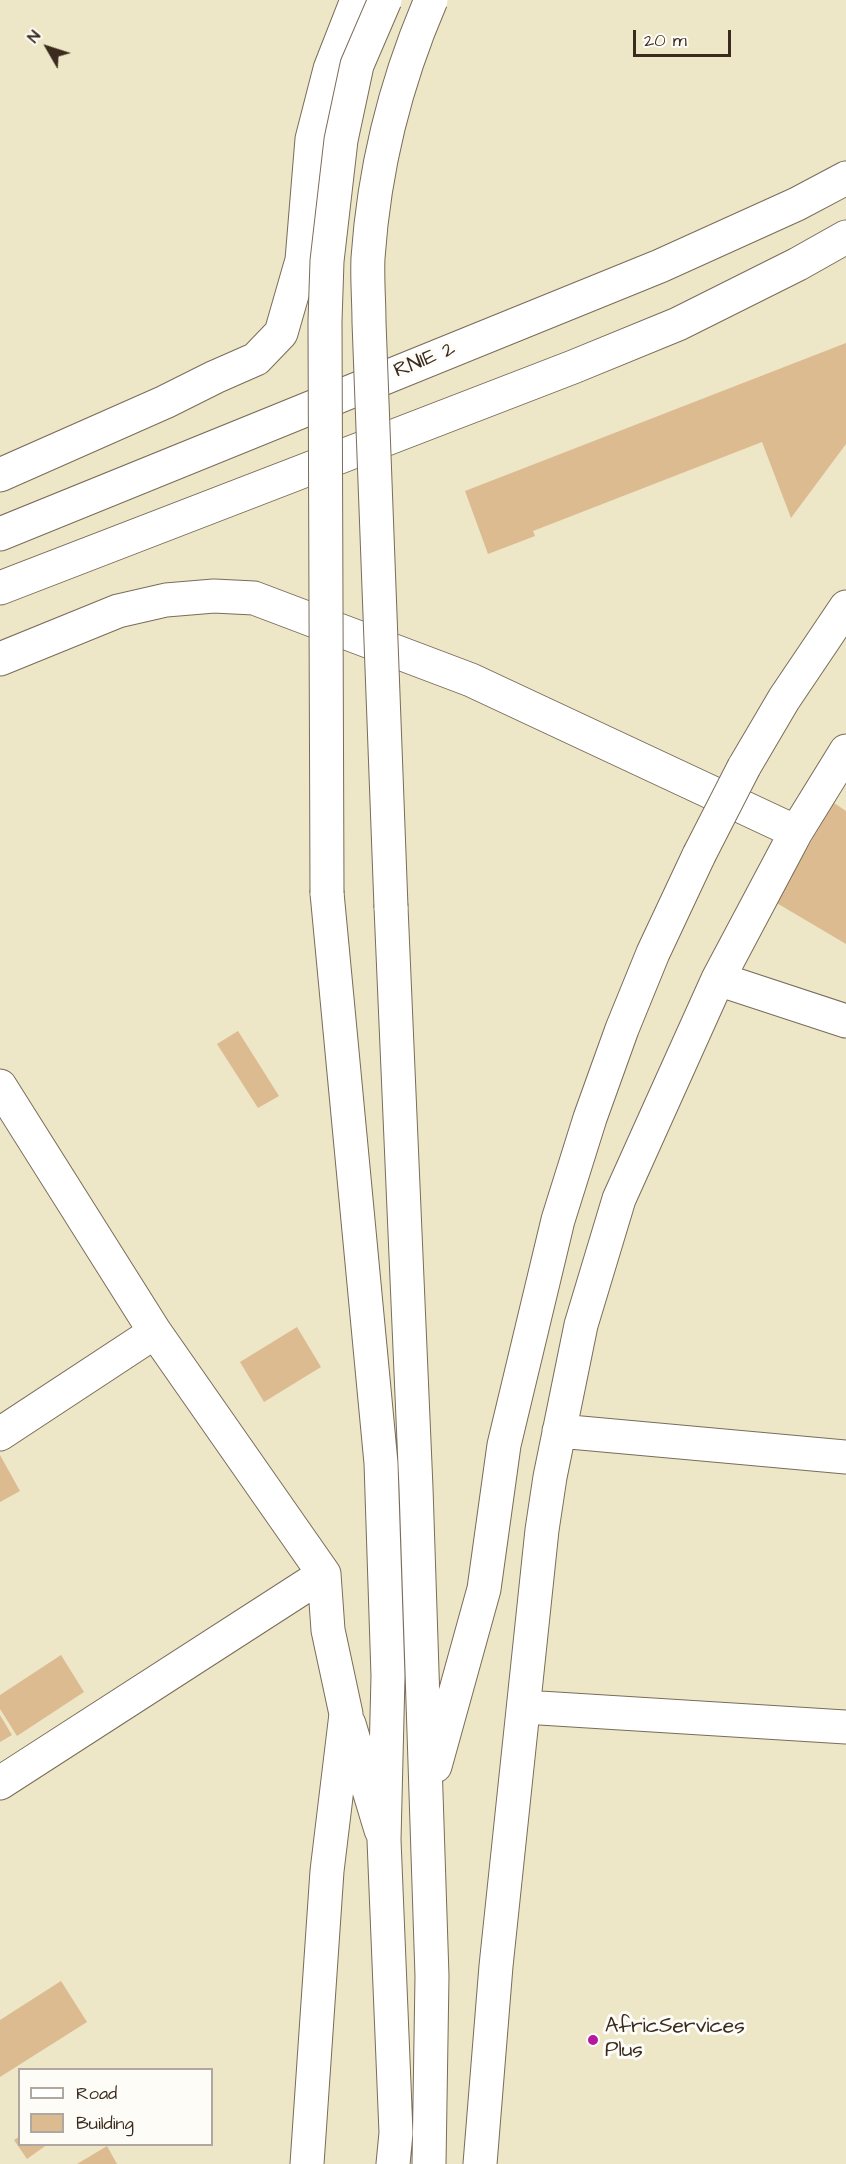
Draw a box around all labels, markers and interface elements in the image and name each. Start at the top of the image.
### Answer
north arrow [18,18,78,78]
scale bar [636,18,734,56]
text: N [22,26,46,47]
text: 20 m [644,28,687,53]
street label: RNIE 2 [391,337,459,385]
place label: AfricServices Plus [605,2015,745,2065]
marker: AfricServices Plus [586,2033,600,2047]
legend [18,2068,213,2146]
text: Road [76,2081,117,2106]
text: Building [76,2111,134,2136]

